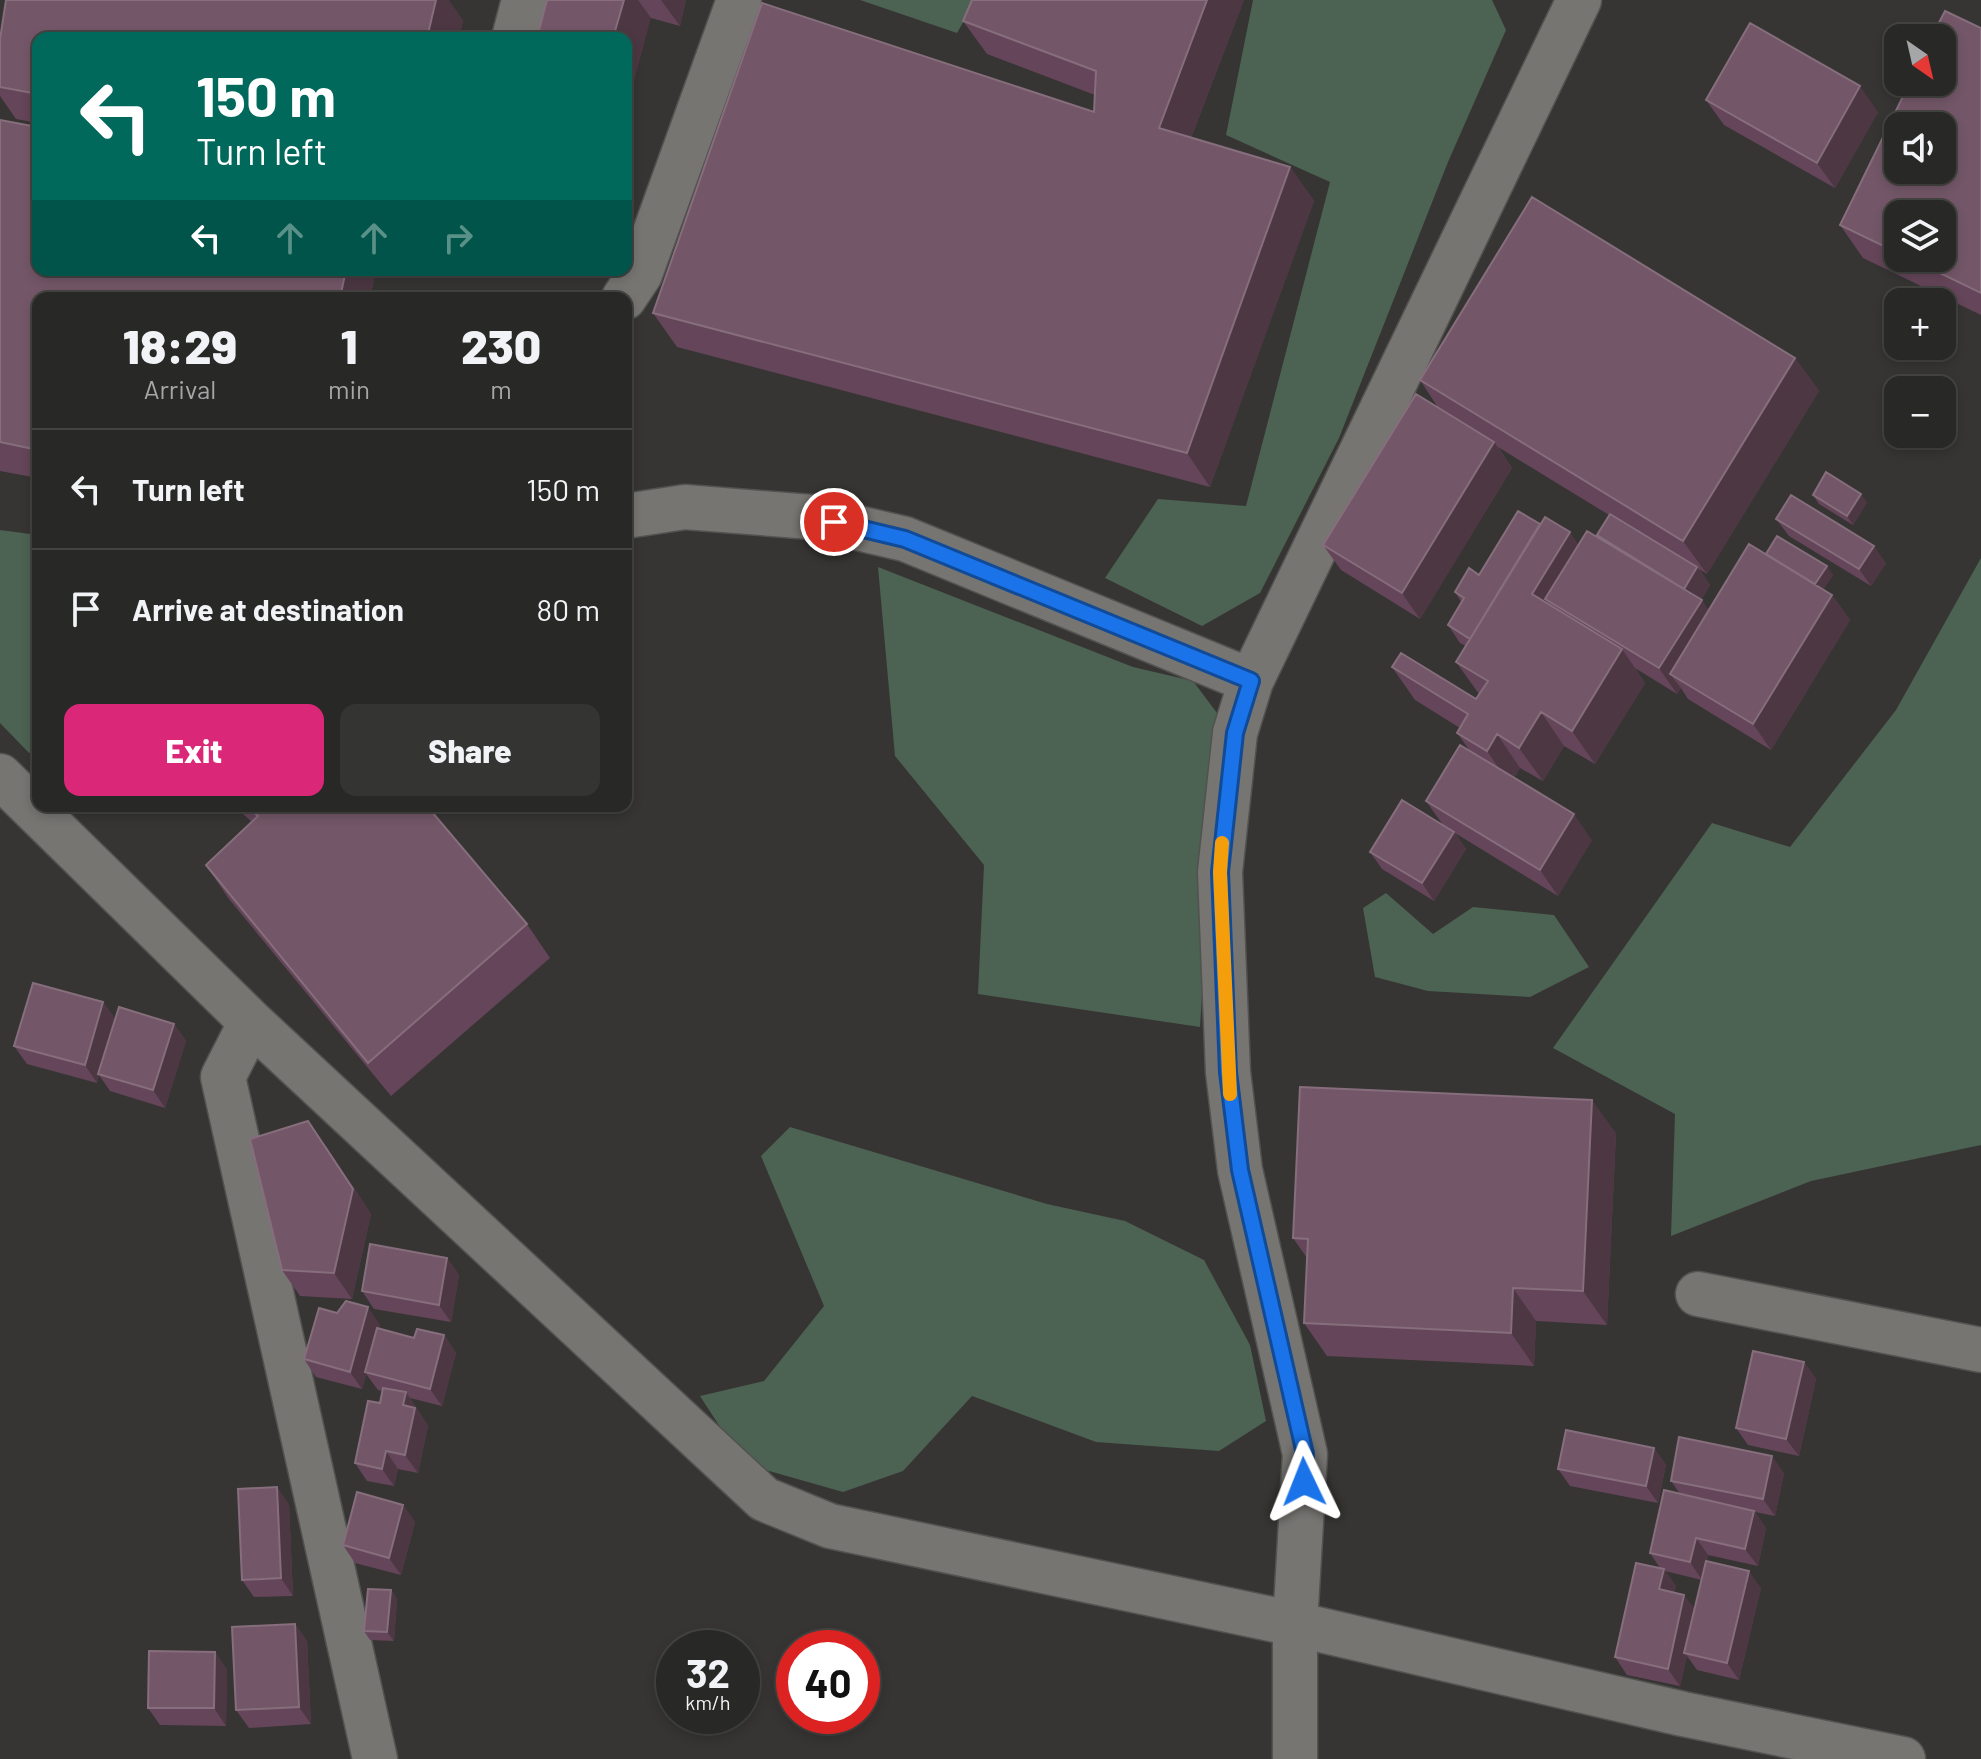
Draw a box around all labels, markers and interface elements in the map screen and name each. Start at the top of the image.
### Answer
north arrow [1884,24,1956,96]
map controls [1884,24,1956,448]
text: 150 m [196,61,336,128]
icon: left [64,64,168,168]
button: sound [1884,112,1956,184]
text: Turn left [196,129,327,172]
button: layers [1884,200,1956,272]
icon: left [184,216,228,260]
icon: ahead [268,216,312,260]
icon: ahead [352,216,396,260]
icon: right [436,216,480,260]
button: + [1884,288,1956,360]
text: 18:29 [123,316,237,374]
text: 1 [340,316,358,374]
text: 230 [461,316,541,374]
text: Arrival [144,373,216,404]
text: min [328,373,370,404]
text: m [490,373,512,404]
button: − [1884,376,1956,448]
icon: left [64,467,108,511]
text: Turn left [132,471,245,507]
text: 150 m [526,471,600,507]
pin [800,488,868,556]
icon: arrive [812,500,856,544]
icon: arrive [64,587,108,631]
text: Arrive at destination [132,591,404,627]
text: 80 m [537,591,600,627]
button: Exit [64,704,324,796]
button: Share [340,704,600,796]
position arrow [1262,1440,1346,1524]
speed limit sign: 40 [776,1630,880,1734]
text: 32 [686,1648,730,1696]
text: km/h [685,1690,731,1714]

